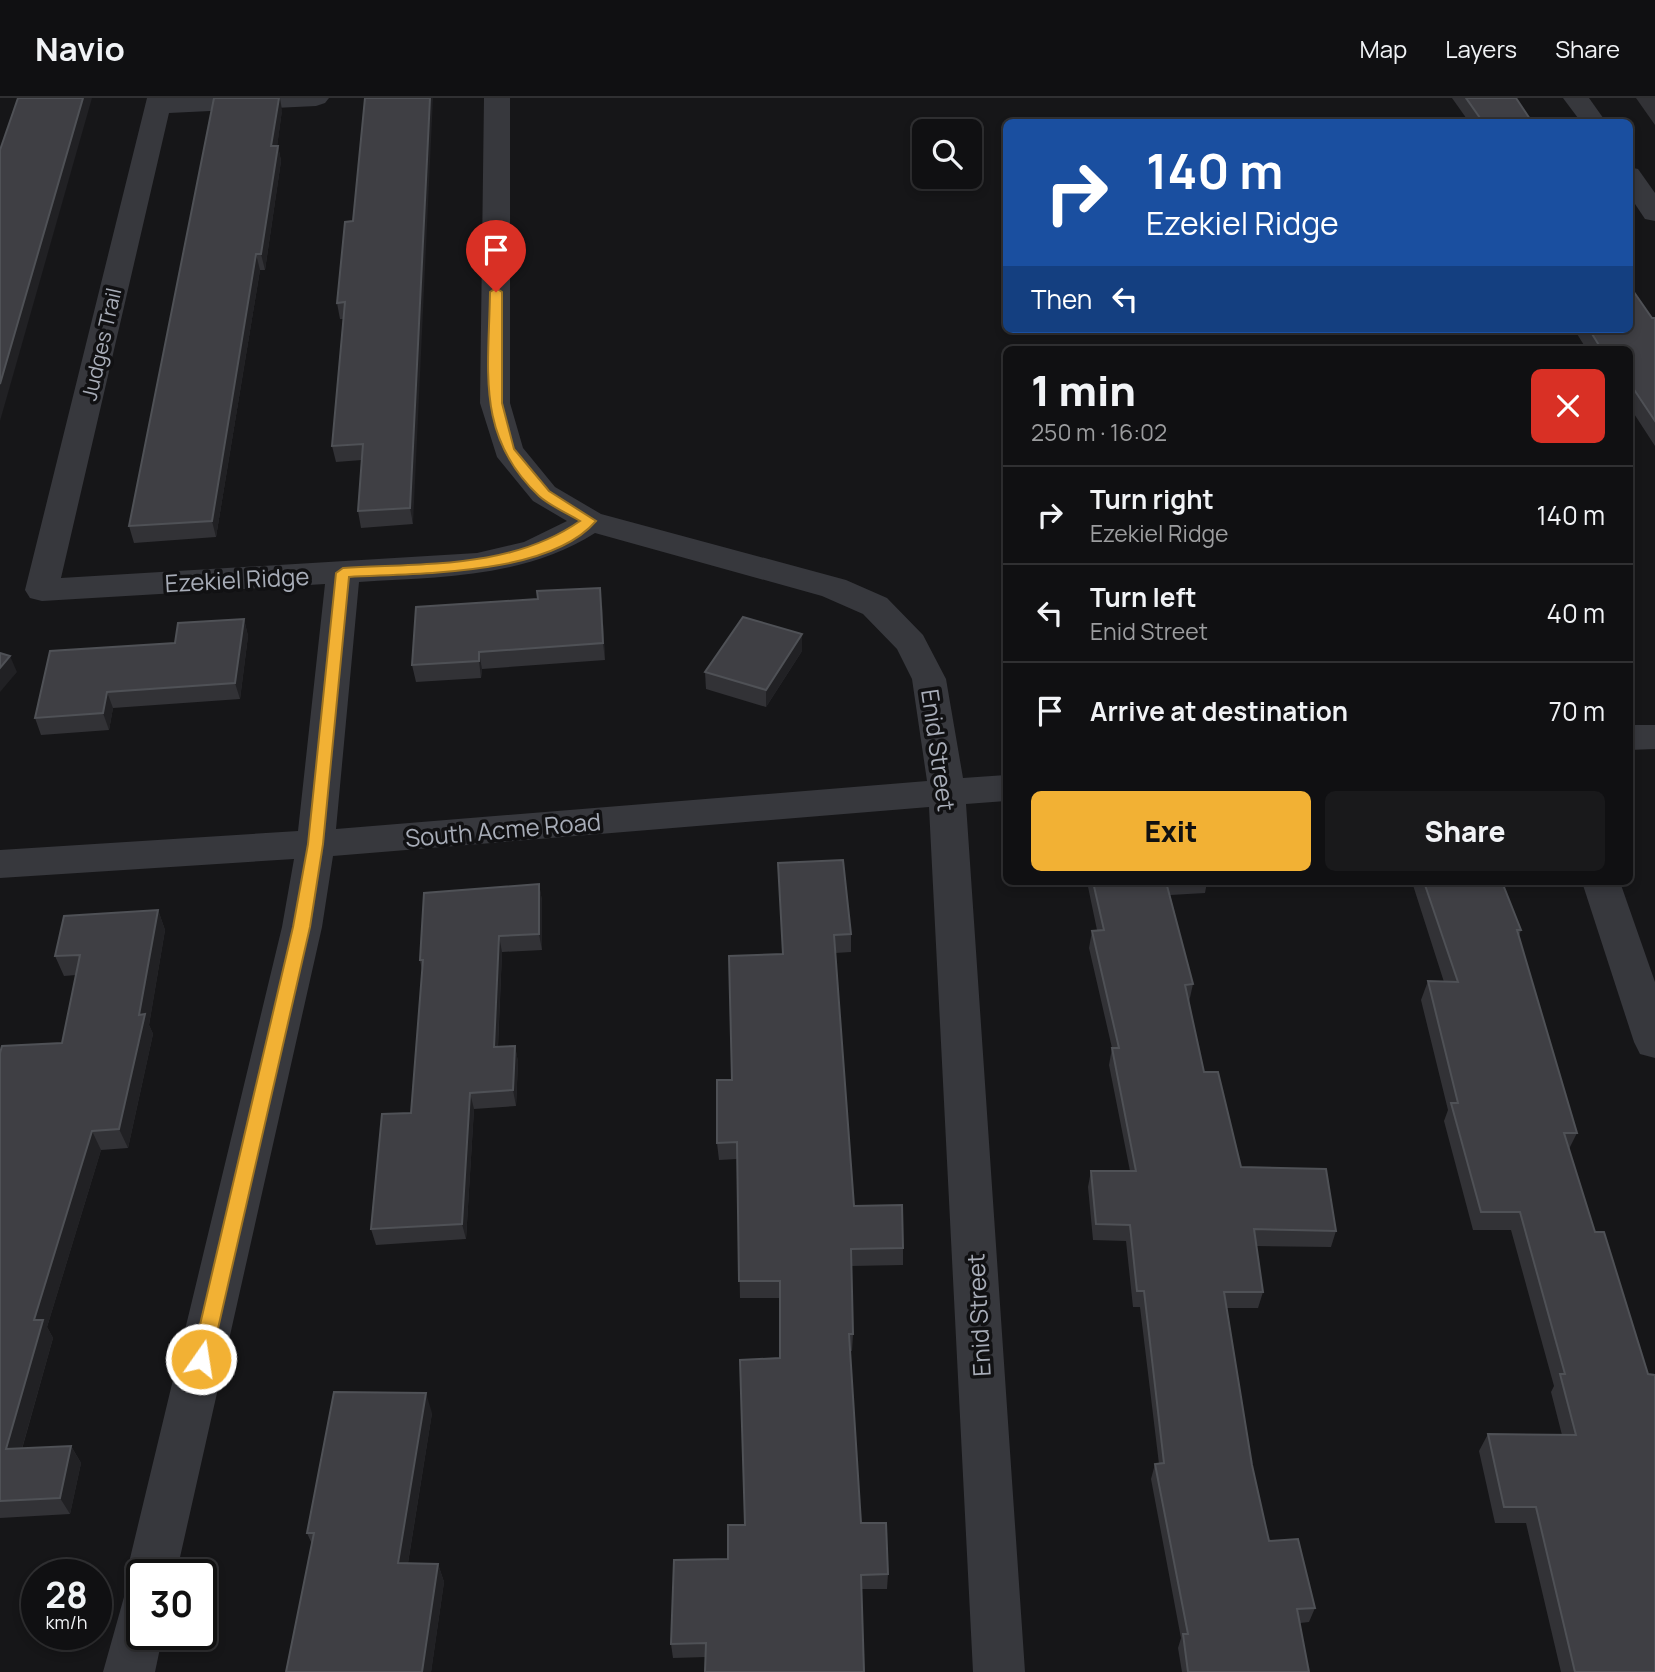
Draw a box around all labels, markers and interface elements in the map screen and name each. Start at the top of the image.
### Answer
text: Navio [35,26,125,71]
text: Map [1360,32,1407,65]
text: Layers [1445,32,1517,65]
text: Share [1555,32,1620,65]
map controls [912,119,982,189]
button: search [912,119,982,189]
text: 140 m [1146,137,1283,204]
icon: right [1031,147,1122,238]
text: Ezekiel Ridge [1146,201,1339,245]
pin [466,220,526,292]
icon: arrive [477,231,515,269]
icon: left [1106,280,1144,318]
text: Then [1031,281,1092,317]
street label: Judges Trail [74,285,128,403]
text: 1 min [1031,361,1136,419]
button: close [1531,369,1605,443]
text: 250 m · 16:02 [1031,416,1167,448]
text: Turn right [1090,481,1214,517]
icon: right [1031,496,1069,534]
text: 140 m [1536,497,1605,533]
text: Ezekiel Ridge [1090,517,1229,549]
street label: Ezekiel Ridge [164,559,310,599]
text: Turn left [1090,579,1197,615]
icon: left [1031,594,1069,632]
text: 40 m [1547,595,1605,631]
text: Enid Street [1090,615,1208,647]
street label: Enid Street [914,687,964,813]
icon: arrive [1031,692,1069,730]
text: Arrive at destination [1090,693,1348,729]
text: 70 m [1549,693,1605,729]
button: Exit [1031,791,1311,871]
button: Share [1325,791,1605,871]
street label: South Acme Road [404,804,602,854]
street label: Enid Street [958,1253,998,1377]
position arrow [164,1322,238,1396]
speed limit sign: 30 [126,1559,217,1650]
text: 28 [45,1571,88,1619]
text: km/h [46,1610,87,1634]

